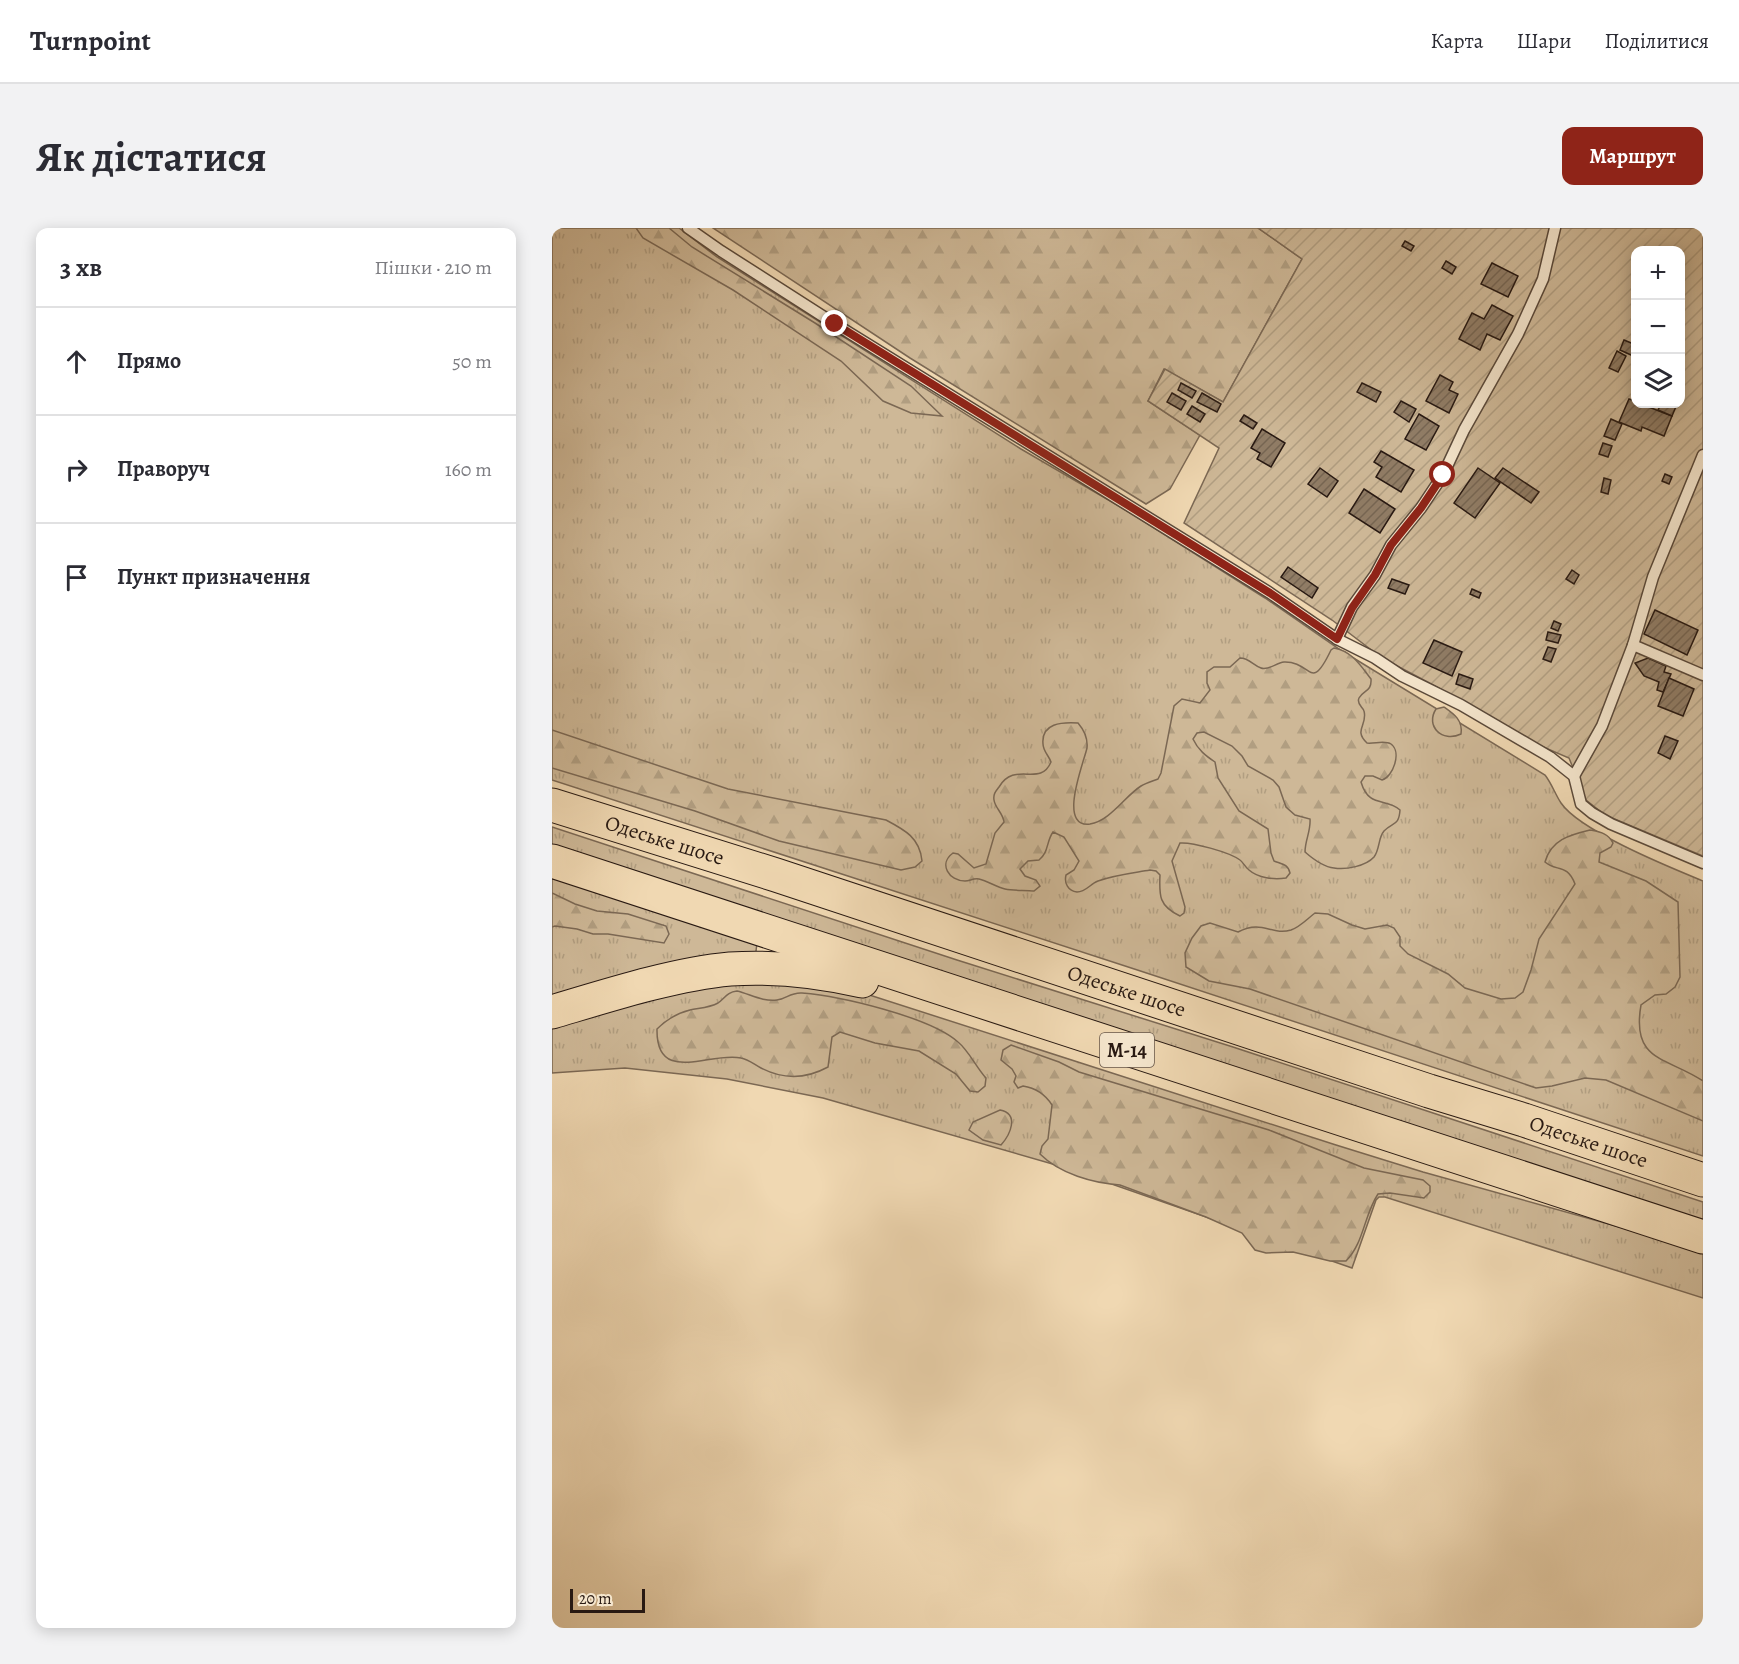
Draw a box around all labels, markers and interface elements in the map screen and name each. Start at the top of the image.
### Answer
text: Turnpoint [30,22,151,60]
text: Карта [1431,27,1483,55]
text: Шари [1516,27,1571,55]
text: Поділитися [1604,27,1709,55]
button: Маршрут [1562,127,1703,185]
text: Як дістатися [36,128,267,185]
map controls [1631,246,1685,408]
button: + [1631,246,1685,300]
text: 3 хв [60,250,102,285]
text: Пішки · 210 m [374,254,492,281]
button: − [1631,300,1685,354]
route end [821,310,847,336]
icon: ahead [60,345,93,378]
text: Прямо [117,346,181,376]
text: 50 m [452,348,492,375]
button: layers [1631,354,1685,408]
icon: right [60,453,93,486]
text: Праворуч [117,454,210,484]
text: 160 m [445,456,492,483]
route start [1429,461,1455,487]
icon: arrive [60,561,93,594]
text: Пункт призначення [117,562,310,592]
street label: Одеське шосе [602,808,728,872]
street label: Одеське шосе [1064,958,1189,1024]
road number: М-14 [1100,1033,1154,1067]
street label: Одеське шосе [1526,1109,1651,1175]
scale bar [570,1586,645,1614]
text: 20 m [579,1588,612,1610]

